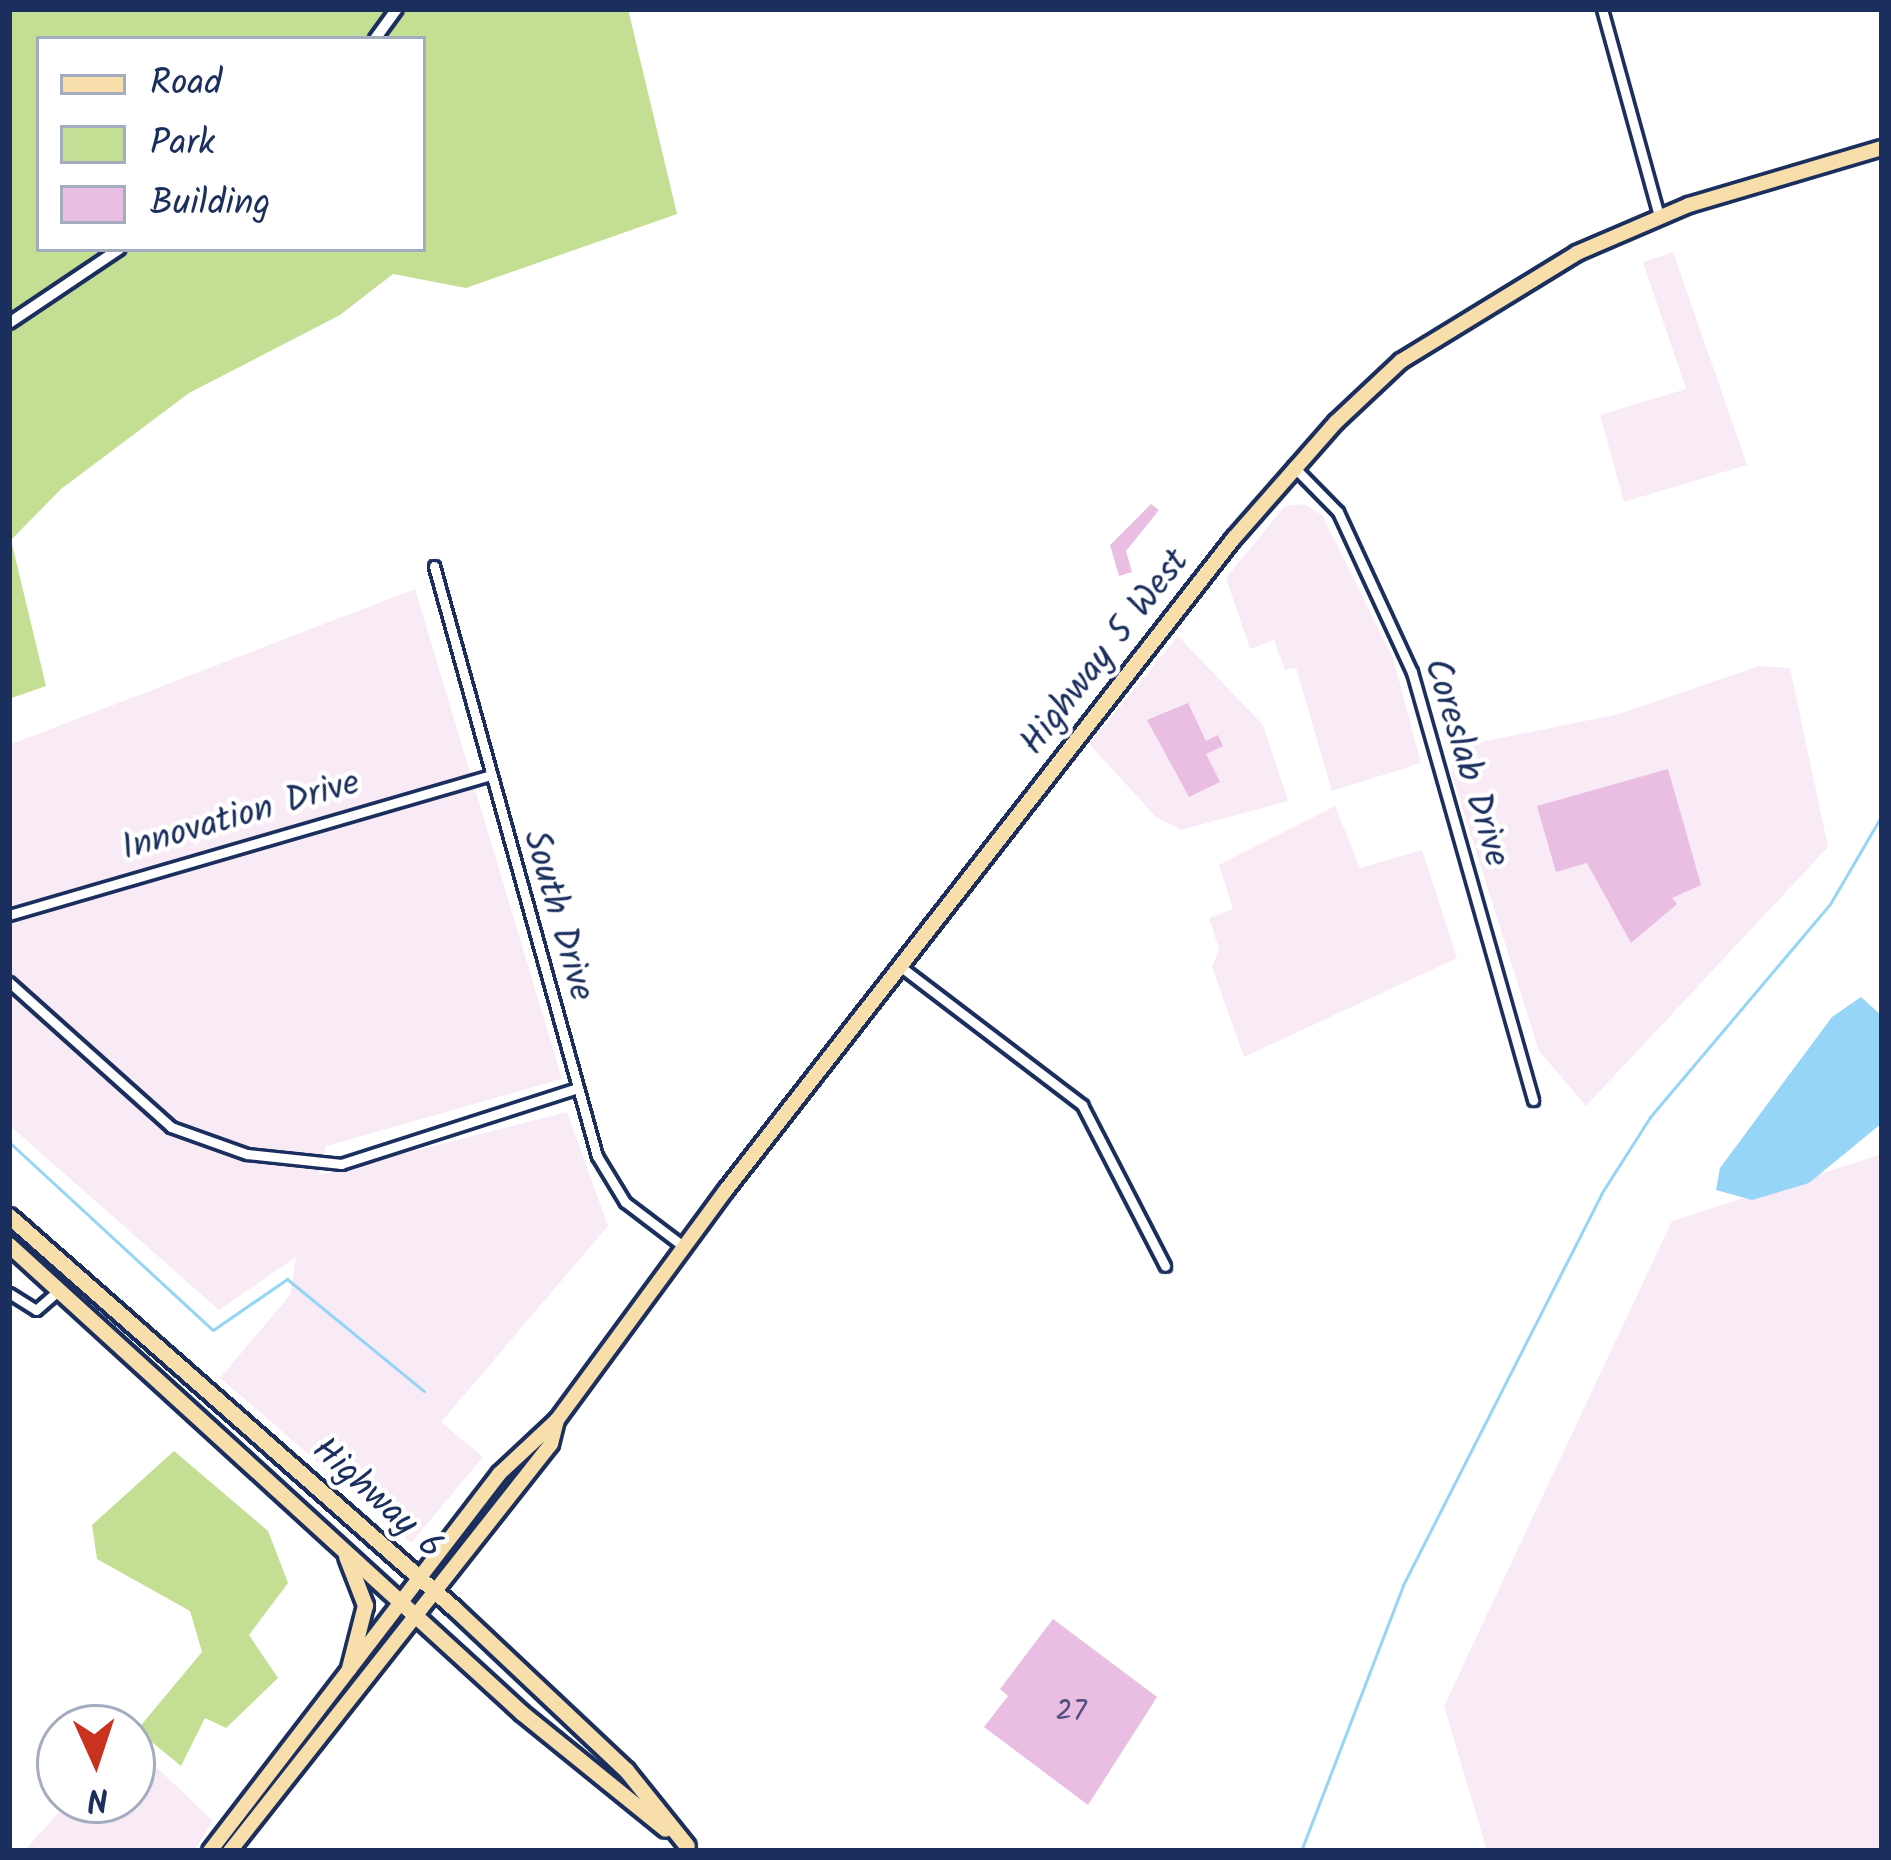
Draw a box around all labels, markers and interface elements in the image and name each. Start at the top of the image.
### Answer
legend [36,36,426,252]
text: Road [150,56,222,113]
text: Park [150,116,215,173]
text: Building [150,176,270,233]
street label: Highway 5 West [1012,542,1200,764]
street label: Coreslab Drive [1413,654,1517,872]
street label: Innovation Drive [117,762,365,872]
street label: South Drive [512,826,602,1006]
street label: Highway 6 [303,1429,451,1569]
house number: 27 [1055,1694,1087,1730]
north arrow [36,1704,156,1824]
text: N [86,1770,110,1824]

